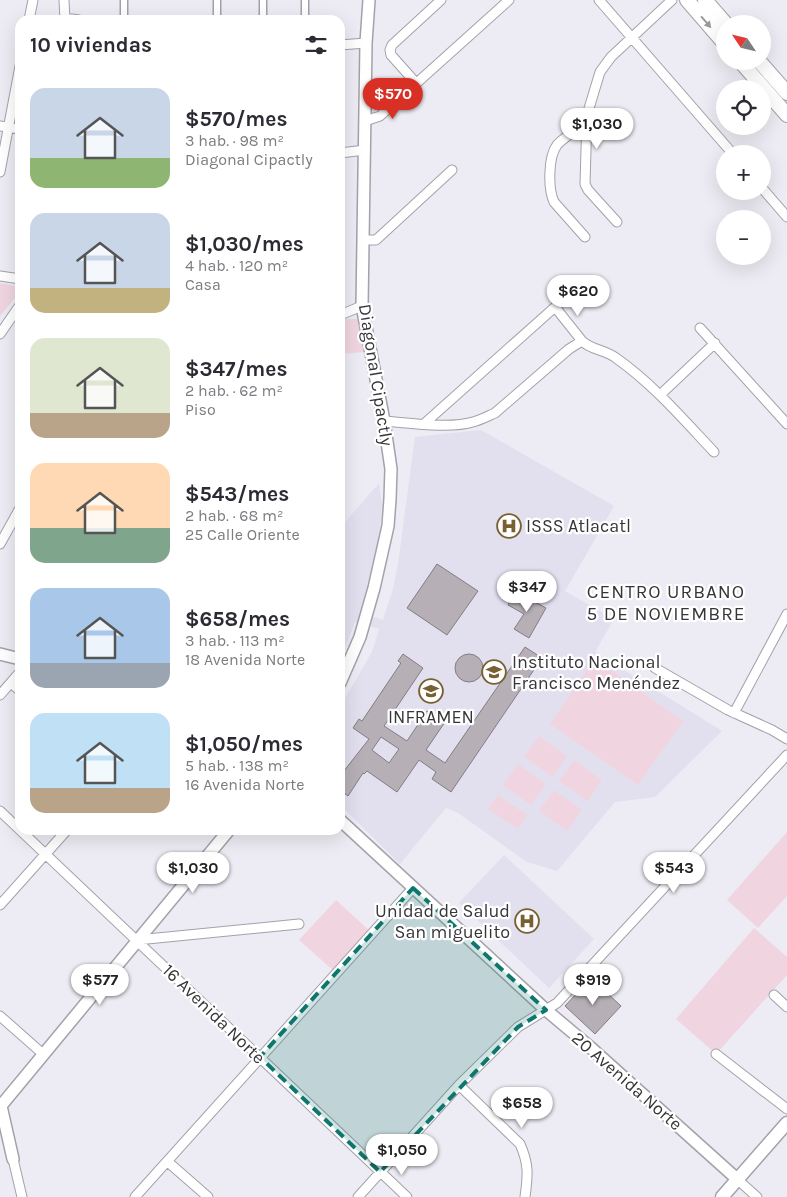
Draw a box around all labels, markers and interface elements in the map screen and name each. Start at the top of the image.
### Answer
north arrow [716,15,771,70]
map controls [716,15,771,265]
one-way arrow [700,16,711,28]
icon: filters [302,31,330,59]
text: 10 viviendas [30,33,152,57]
pin: $570 [363,78,423,120]
button: locate [716,80,771,135]
text: $570 [374,84,412,103]
text: $570/mes [185,107,287,131]
icon: home [70,108,130,168]
pin: $1,030 [556,108,638,150]
text: $1,030 [572,114,622,133]
text: 3 hab. · 98 m² [185,131,284,150]
button: + [716,145,771,200]
text: Diagonal Cipactly [185,150,313,169]
button: − [716,210,771,265]
text: $1,030/mes [185,232,304,256]
icon: home [70,233,130,293]
text: 4 hab. · 120 m² [185,256,288,275]
pin: $620 [548,274,608,317]
text: Casa [185,275,221,294]
text: $620 [558,281,598,300]
street label: Diagonal Cipactly [354,302,398,448]
text: $347/mes [185,357,288,381]
icon: home [70,358,130,418]
text: 2 hab. · 62 m² [185,381,283,400]
text: Piso [185,400,216,419]
text: $543/mes [185,482,289,506]
icon: home [70,483,130,543]
text: 2 hab. · 68 m² [185,506,284,525]
hospital icon: ISSS Atlacatl [496,513,522,539]
place label: ISSS Atlacatl [526,515,631,537]
text: 25 Calle Oriente [185,525,300,544]
pin: $347 [497,570,557,613]
text: $347 [508,577,546,596]
district label: CENTRO URBANO 5 DE NOVIEMBRE [587,581,745,625]
text: $658/mes [185,607,290,631]
icon: home [70,608,130,668]
text: 3 hab. · 113 m² [185,631,285,650]
text: 18 Avenida Norte [185,650,305,669]
place label: Instituto Nacional Francisco Menéndez [512,651,680,694]
school or university icon: Instituto Nacional Francisco Menéndez [481,659,507,685]
school or university icon: INFRAMEN [418,678,444,704]
place label: INFRAMEN [388,706,474,728]
text: $1,050/mes [185,732,303,756]
icon: home [70,733,130,793]
text: 5 hab. · 138 m² [185,756,289,775]
text: 16 Avenida Norte [185,775,305,794]
pin: $1,030 [152,852,234,894]
pin: $543 [644,852,704,894]
text: $1,030 [168,858,218,877]
text: $543 [654,858,694,877]
place label: Unidad de Salud San miguelito [375,900,510,943]
hospital icon: Unidad de Salud San miguelito [514,908,540,934]
street label: 16 Avenida Norte [158,959,270,1069]
pin: $577 [70,964,130,1006]
pin: $919 [563,964,623,1006]
text: $577 [82,970,118,989]
text: $919 [575,970,611,989]
street label: 20 Avenida Norte [567,1027,687,1135]
pin: $658 [492,1086,552,1129]
text: $658 [502,1093,542,1112]
pin: $1,050 [361,1134,443,1176]
text: $1,050 [377,1140,427,1159]

